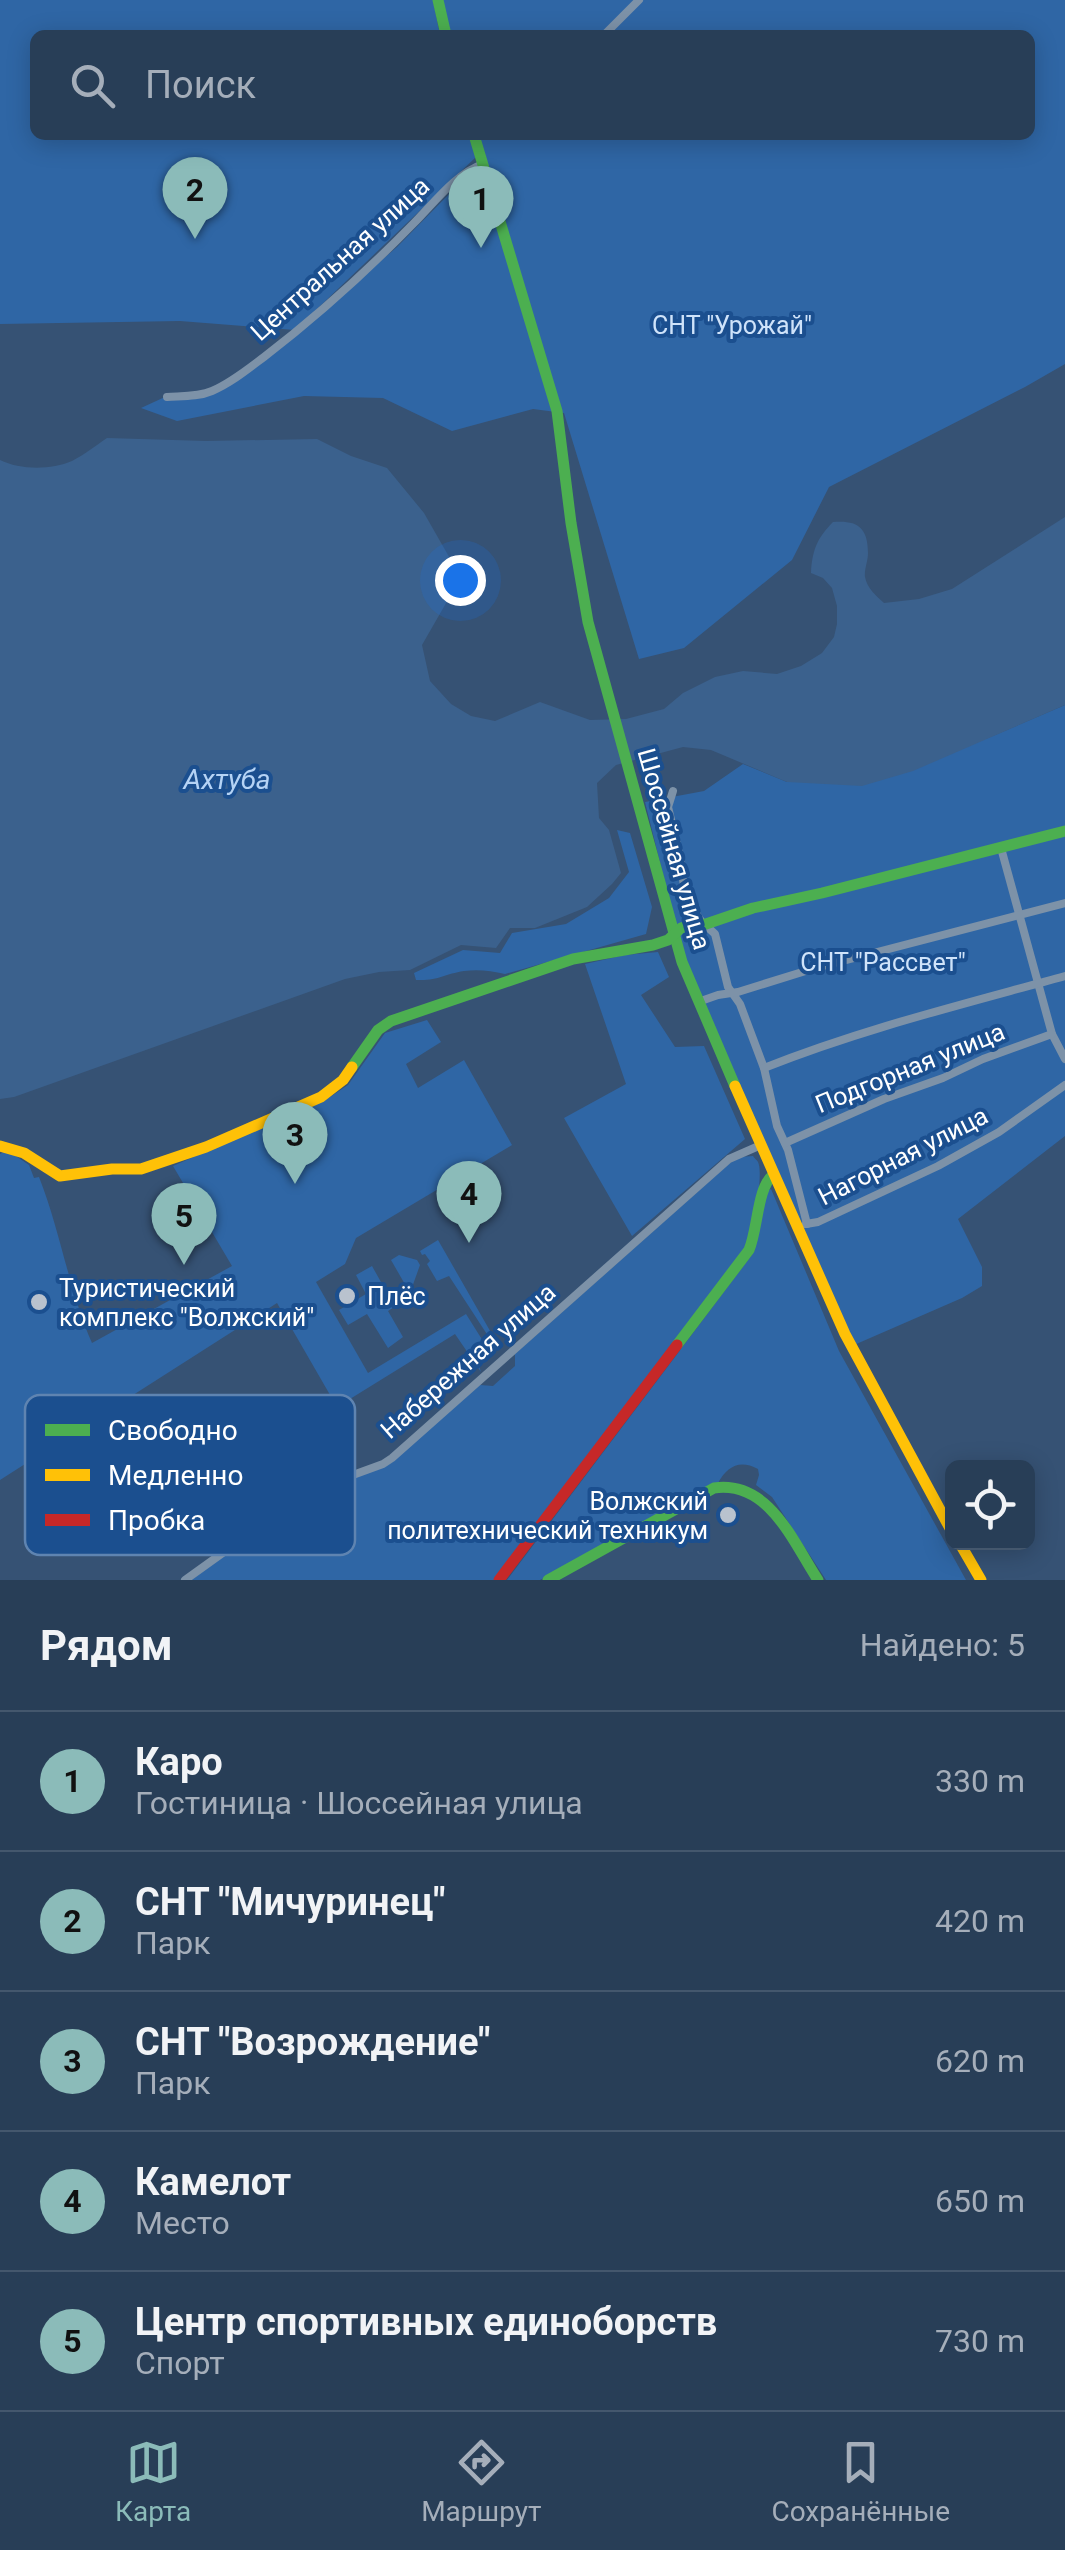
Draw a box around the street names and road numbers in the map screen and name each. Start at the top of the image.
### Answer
street label: Центральная улица [245,171,435,347]
street label: Шоссейная улица [631,745,717,953]
street label: Подгорная улица [811,1017,1009,1119]
street label: Нагорная улица [813,1101,993,1211]
street label: Набережная улица [375,1277,561,1445]

